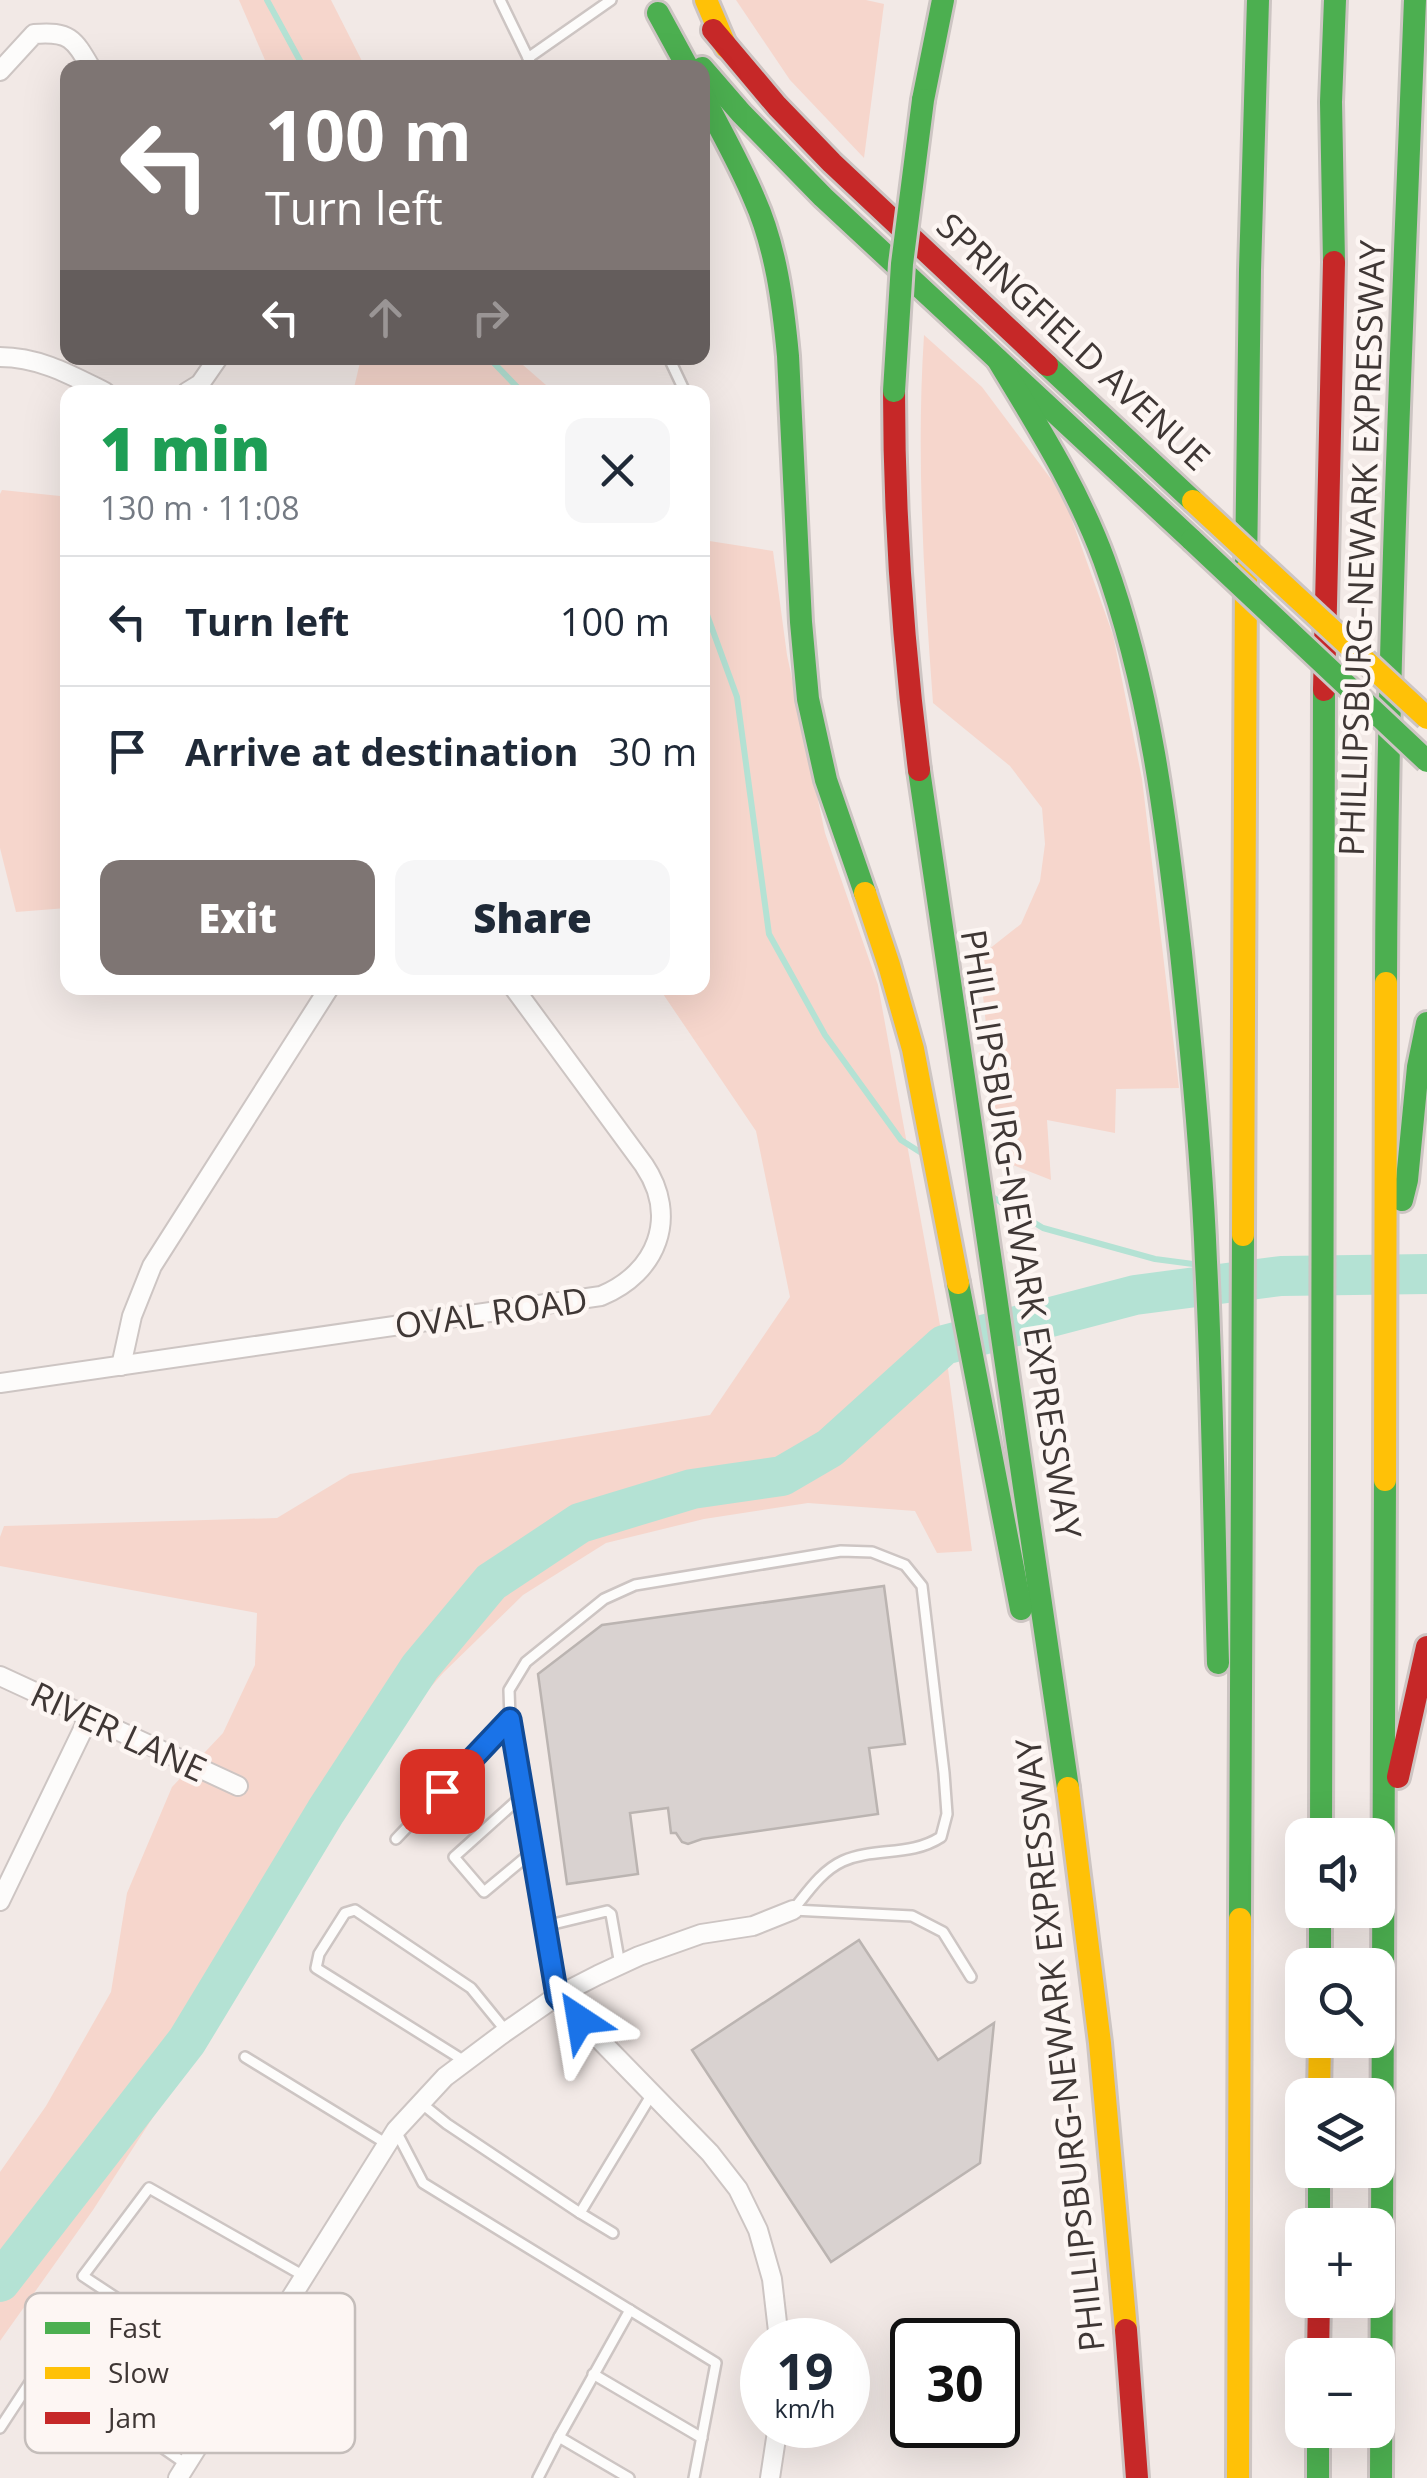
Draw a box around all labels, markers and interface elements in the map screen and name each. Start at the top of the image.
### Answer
text: 100 m [265,86,472,182]
icon: left [100,100,230,230]
text: Turn left [265,177,443,238]
street label: SPRINGFIELD AVENUE [927,202,1221,480]
street label: PHILLIPSBURG-NEWARK EXPRESSWAY [1327,239,1395,857]
icon: left [253,290,308,345]
icon: ahead [358,290,413,345]
icon: right [463,290,518,345]
text: 1 min [100,407,270,489]
button: close [565,418,670,523]
text: 130 m · 11:08 [100,486,299,529]
icon: left [100,594,155,649]
text: Turn left [185,595,349,647]
text: 100 m [560,595,670,647]
icon: arrive [100,724,155,779]
text: Arrive at destination [185,725,579,777]
text: 30 m [609,725,697,777]
button: Exit [100,860,375,975]
button: Share [395,860,670,975]
street label: PHILLIPSBURG-NEWARK EXPRESSWAY [951,926,1093,1542]
street label: OVAL ROAD [392,1275,590,1349]
street label: RIVER LANE [24,1670,214,1792]
street label: PHILLIPSBURG-NEWARK EXPRESSWAY [1003,1736,1115,2354]
pin [400,1749,485,1834]
icon: arrive [415,1764,470,1819]
map controls [1285,1818,1395,2448]
button: sound [1285,1818,1395,1928]
button: search [1285,1948,1395,2058]
position arrow [528,1968,632,2072]
button: layers [1285,2078,1395,2188]
button: + [1285,2208,1395,2318]
legend [25,2293,355,2453]
text: Fast [108,2308,161,2346]
speed limit sign: 30 [890,2318,1020,2448]
text: 19 [776,2337,834,2405]
button: − [1285,2338,1395,2448]
text: Slow [108,2353,169,2391]
text: km/h [775,2391,835,2425]
text: Jam [105,2398,157,2436]

